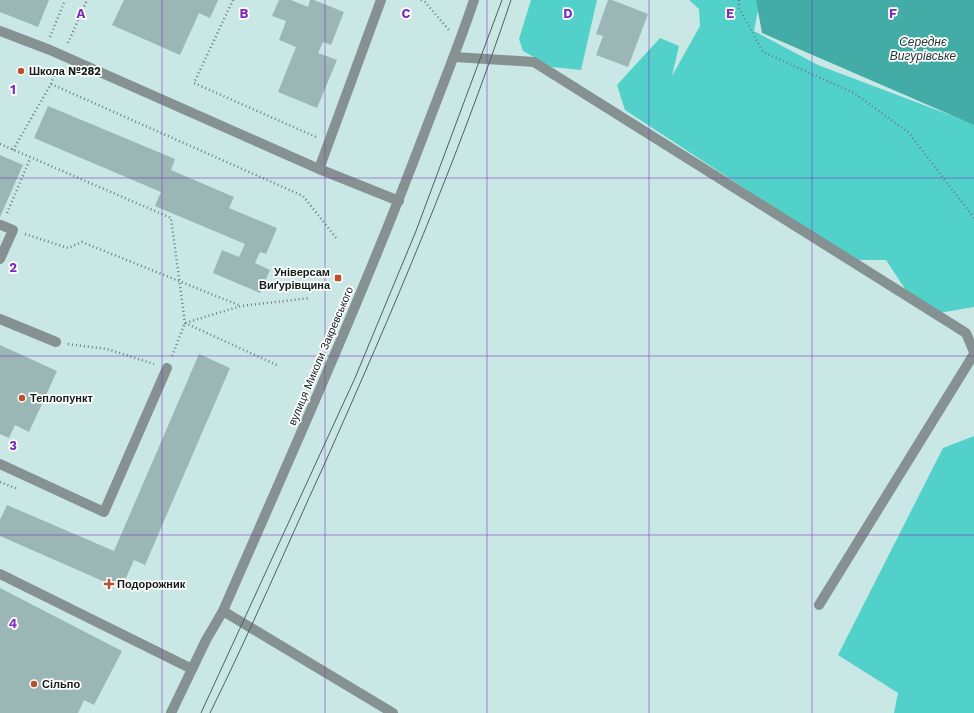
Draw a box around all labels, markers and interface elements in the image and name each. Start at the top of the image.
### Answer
text: A [77,6,86,21]
text: B [240,6,249,21]
text: C [402,6,411,21]
text: D [563,6,573,21]
text: E [726,6,734,21]
text: F [889,6,897,21]
water label: Середнє Вигурівське [890,35,957,63]
place label: Школа №282 [29,65,101,78]
marker: Школа №282 [16,66,26,76]
text: 1 [10,82,16,97]
text: 2 [9,260,17,275]
place label: Універсам Виґурівщина [259,266,331,292]
marker: Універсам Виґурівщина [333,273,343,283]
street label: вулиця Миколи Закревського [286,285,356,427]
place label: Теплопункт [30,392,93,405]
marker: Теплопункт [17,393,27,403]
text: 3 [9,438,17,453]
place label: Подорожник [117,578,186,591]
marker: Подорожник [104,579,114,589]
text: 4 [9,616,18,631]
place label: Сільпо [42,678,80,691]
marker: Сільпо [29,679,39,689]

